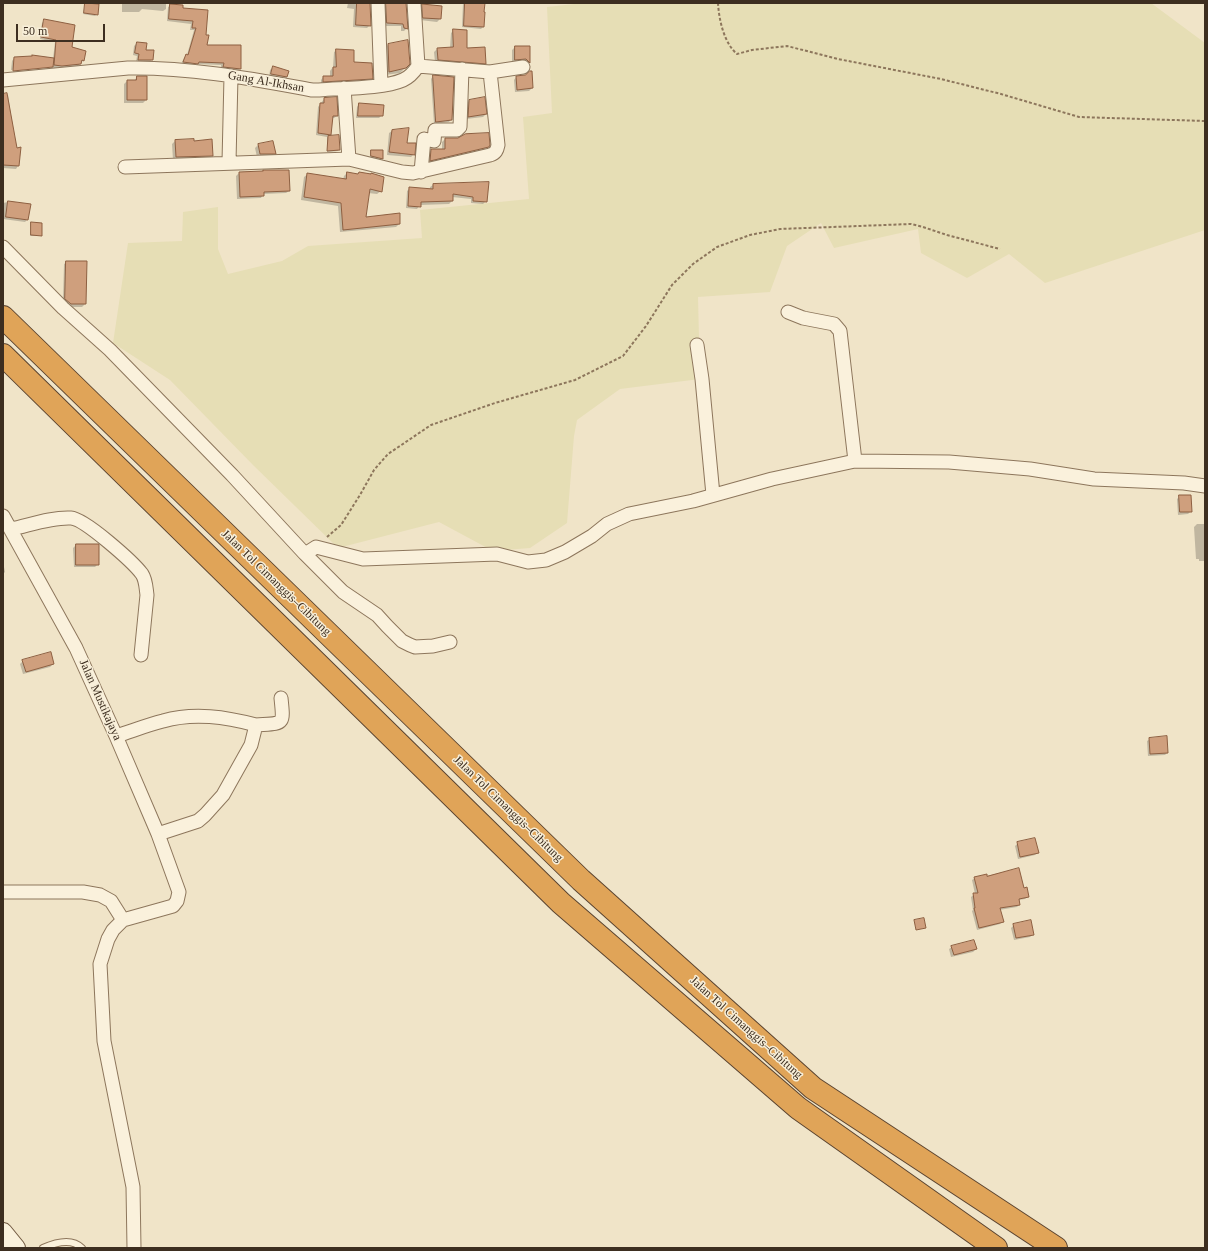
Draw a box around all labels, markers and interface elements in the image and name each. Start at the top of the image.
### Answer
scale bar [18,16,107,42]
text: 50 m [23,24,47,38]
street label: Gang Al-Ikhsan [227,68,305,96]
street label: Jalan Tol Cimanggis–Cibitung [218,527,334,639]
street label: Jalan Mustikajaya [76,657,124,743]
street label: Jalan Tol Cimanggis–Cibitung [450,753,566,865]
street label: Jalan Tol Cimanggis–Cibitung [687,974,805,1082]

